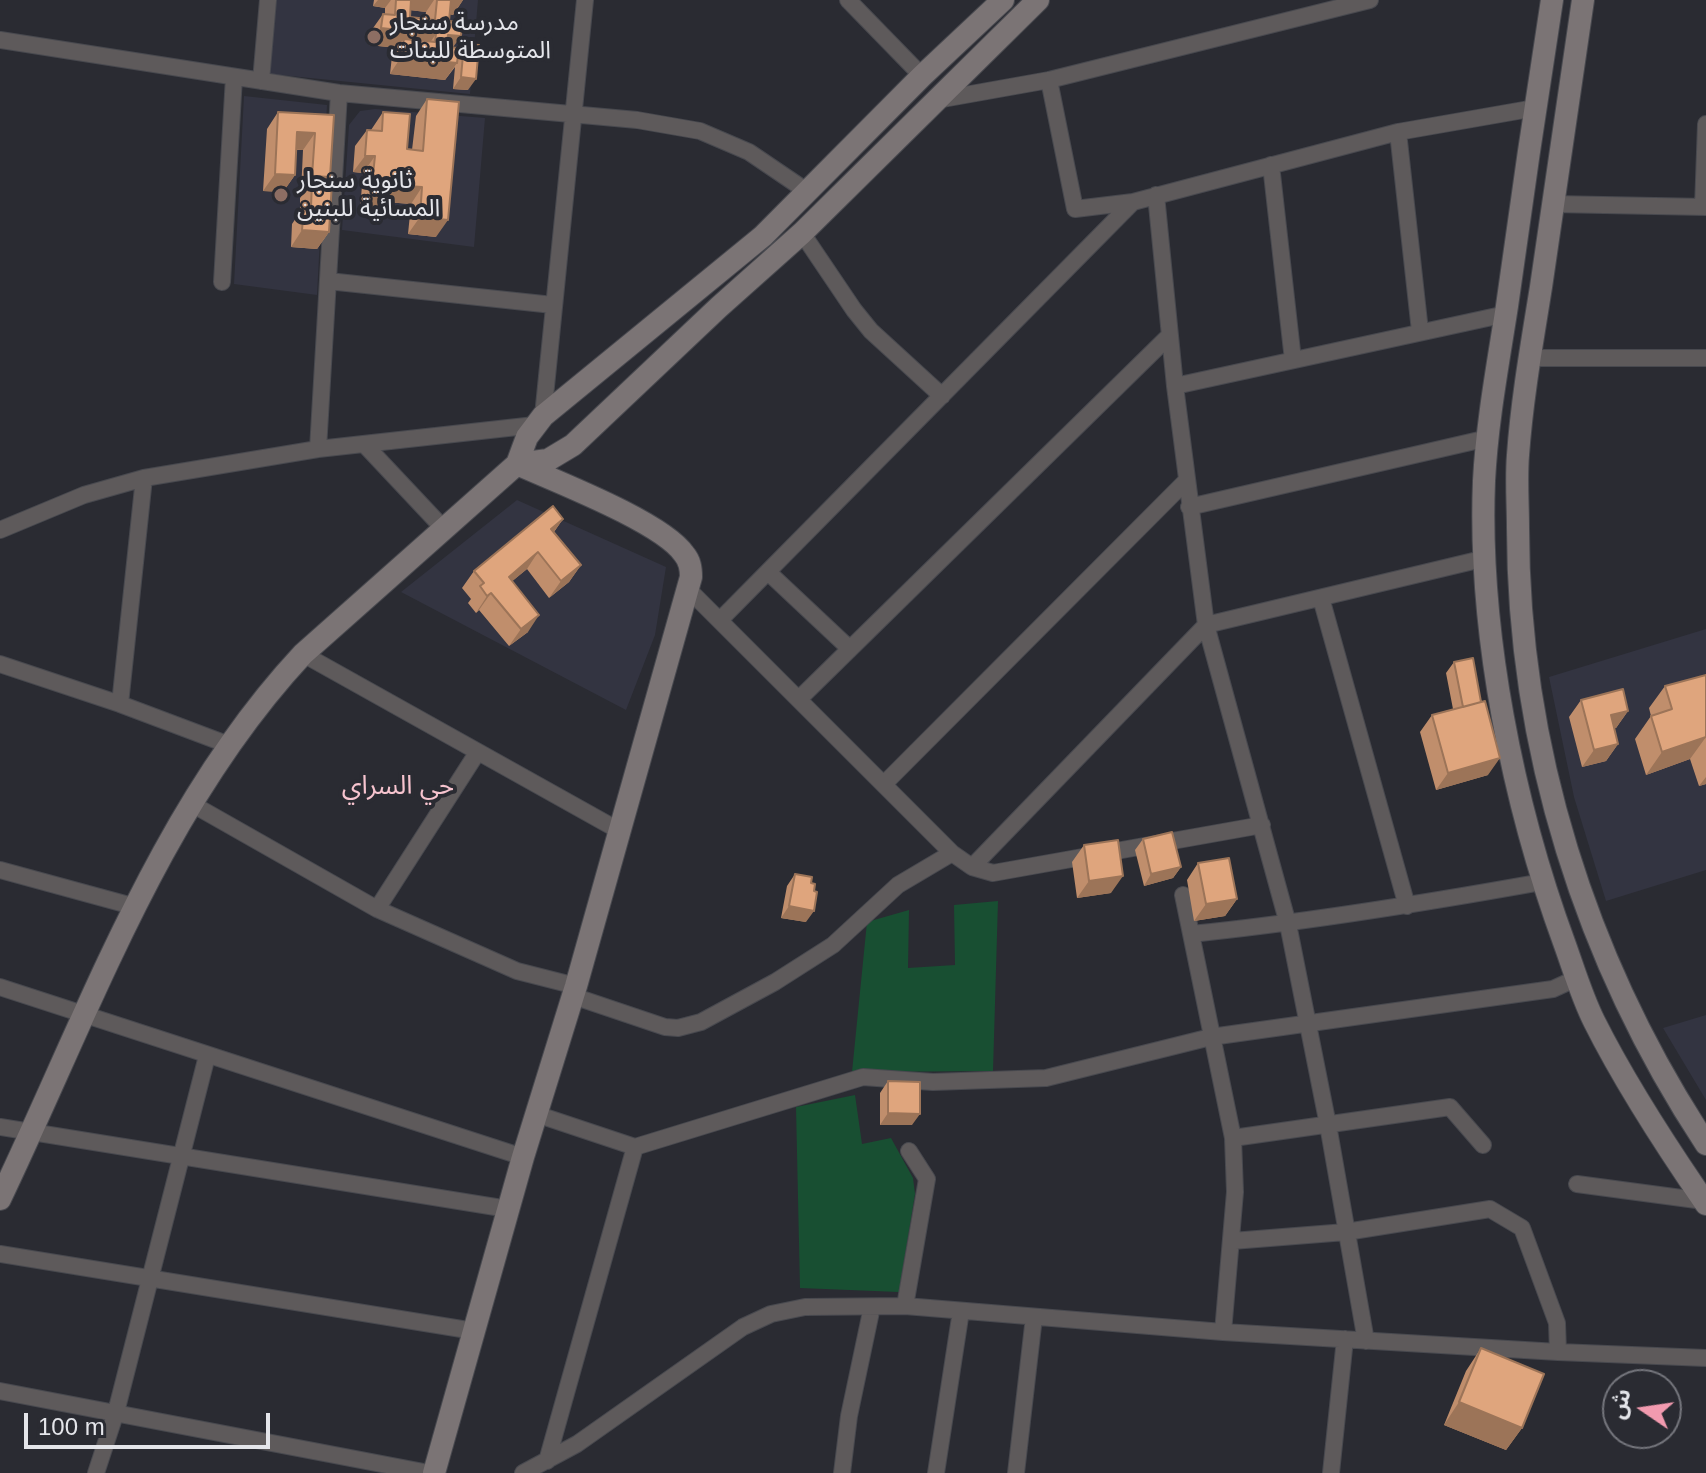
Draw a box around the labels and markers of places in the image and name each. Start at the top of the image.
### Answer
place label: مدرسة سنجار المتوسطة للبنات [390,9,551,65]
marker: مدرسة سنجار المتوسطة للبنات [365,28,383,46]
place label: ثانوية سنجار المسائية للبنين [297,167,440,223]
marker: ثانوية سنجار المسائية للبنين [272,186,290,204]

